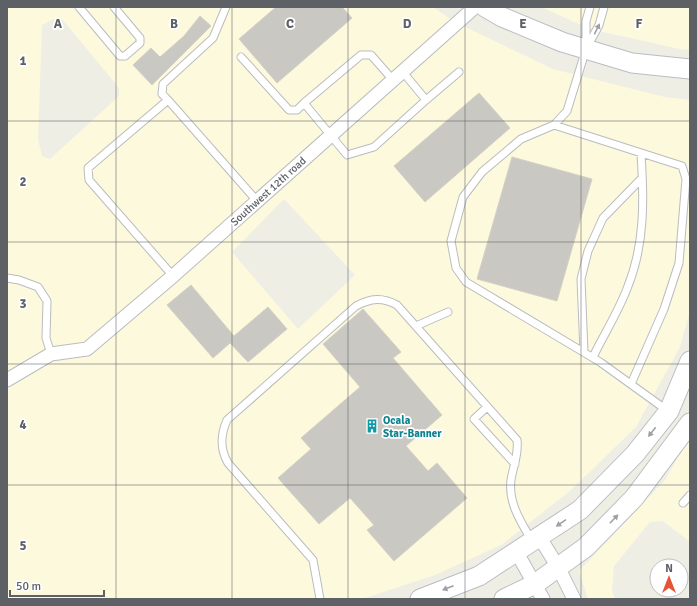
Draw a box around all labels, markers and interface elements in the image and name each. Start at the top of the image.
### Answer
text: A [54,16,63,32]
text: B [170,16,178,32]
text: C [286,16,294,32]
text: D [403,16,412,32]
text: E [519,16,527,32]
text: F [636,16,643,32]
one-way arrow [594,23,600,35]
text: 1 [19,53,27,69]
street label: Southwest 12th road [228,154,309,229]
text: 2 [19,174,27,190]
text: 3 [19,296,27,312]
place label: Ocala Star-Banner [383,414,442,440]
text: 4 [19,417,27,433]
building icon: Ocala Star-Banner [364,418,380,434]
one-way arrow [648,427,657,438]
one-way arrow [609,514,619,524]
one-way arrow [555,520,566,527]
text: 5 [19,538,27,554]
north arrow [649,558,689,598]
text: N [665,562,673,575]
scale bar [10,572,104,598]
text: 50 m [16,579,41,594]
one-way arrow [442,586,454,592]

